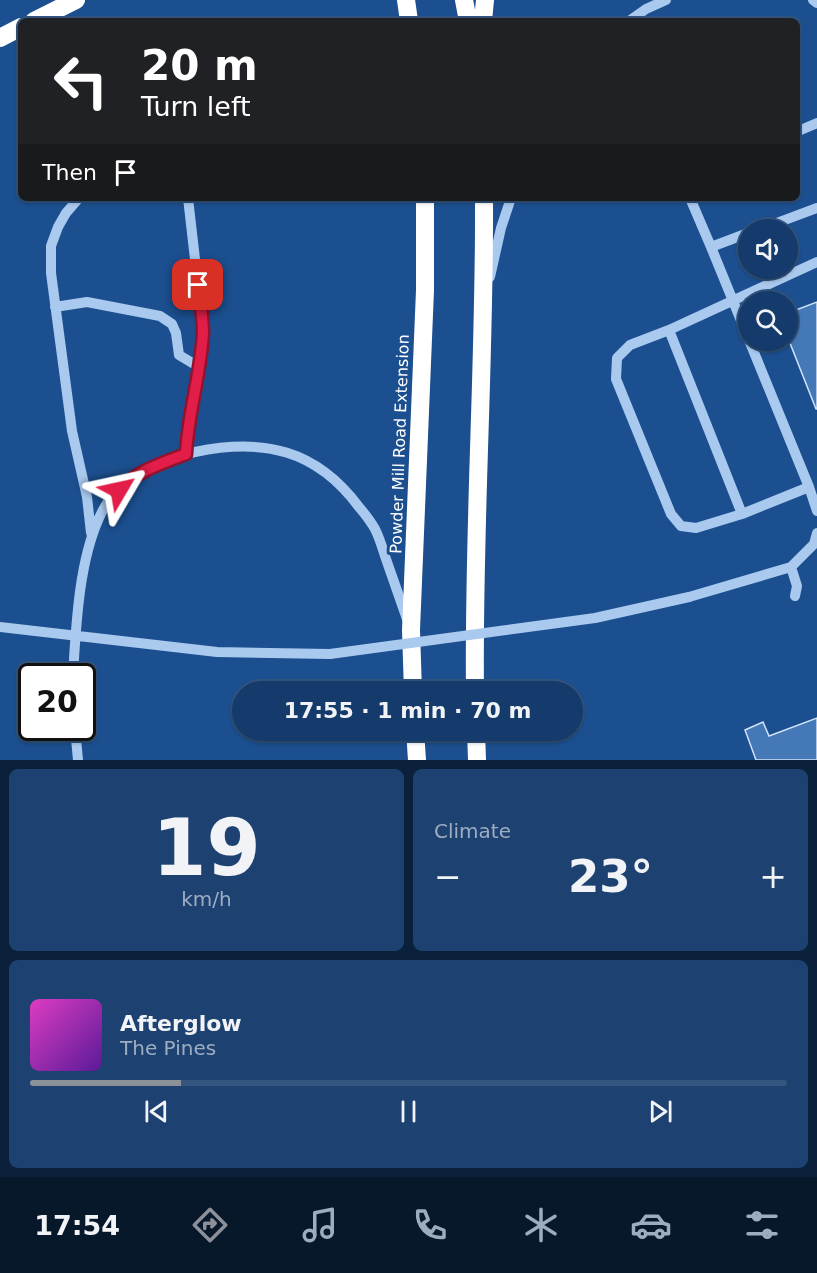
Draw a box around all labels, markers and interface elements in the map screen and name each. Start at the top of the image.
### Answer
text: 20 m [141,41,258,90]
icon: left [42,42,120,120]
text: Turn left [141,91,251,122]
icon: arrive [109,156,142,189]
text: Then [42,160,97,185]
map controls [738,219,798,351]
button: sound [738,219,798,279]
pin [172,259,223,310]
icon: arrive [181,268,214,301]
button: search [738,291,798,351]
street label: Powder Mill Road Extension [386,334,413,554]
position arrow [87,458,151,522]
speed limit sign: 20 [18,663,96,741]
text: 17:55 · 1 min · 70 m [284,698,531,723]
text: 19 [152,803,261,893]
text: Climate [434,819,511,843]
text: 23° [568,850,653,903]
text: − [434,857,462,896]
text: + [759,857,787,896]
text: km/h [181,887,232,911]
text: Afterglow [120,1011,242,1036]
text: The Pines [120,1036,216,1060]
icon: previous [140,1095,173,1128]
icon: pause [392,1095,425,1128]
icon: next [644,1095,677,1128]
icon: directions [189,1204,231,1246]
icon: music [299,1204,341,1246]
icon: phone [409,1204,451,1246]
icon: climate [520,1204,562,1246]
icon: car [630,1204,672,1246]
icon: filters [741,1204,783,1246]
text: 17:54 [34,1210,120,1241]

